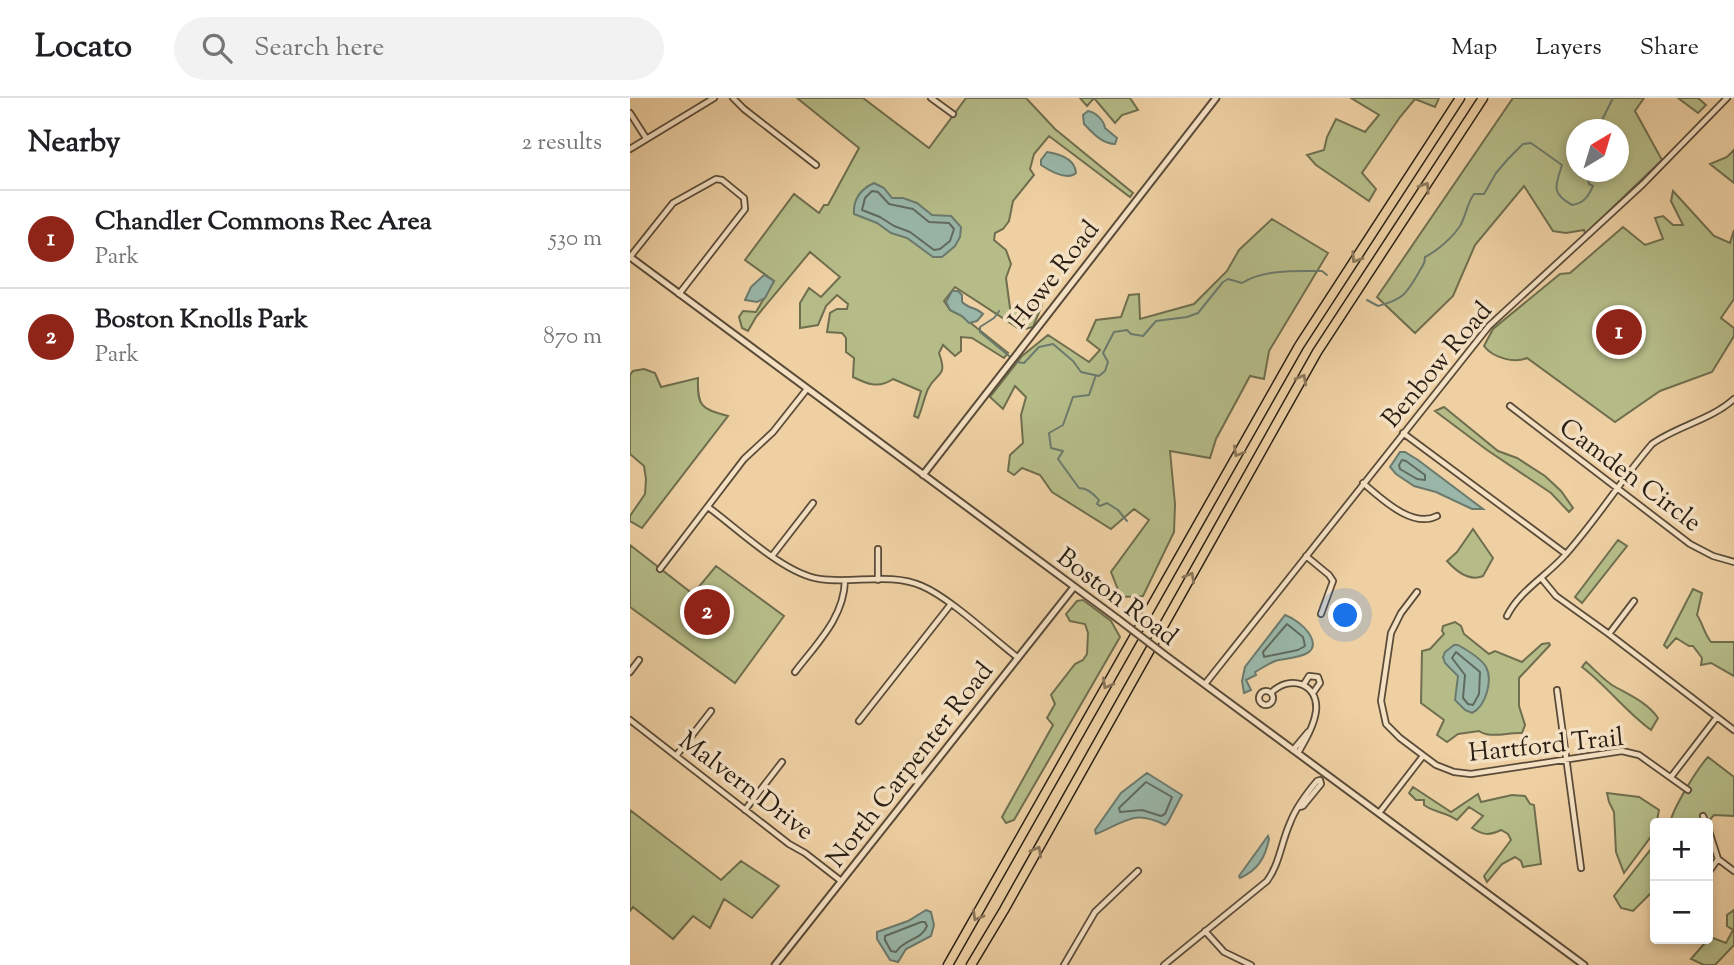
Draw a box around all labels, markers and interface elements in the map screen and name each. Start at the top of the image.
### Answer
search box [174,17,664,80]
text: Locato [35,24,132,72]
icon: search [198,29,236,67]
text: Search here [254,30,384,67]
text: Map [1451,31,1497,65]
text: Layers [1535,31,1602,65]
text: Share [1640,31,1699,65]
north arrow [1566,119,1629,182]
text: Nearby [28,122,120,165]
text: 2 results [522,127,602,160]
one-way arrow [1416,182,1429,195]
text: Chandler Commons Rec Area [95,204,432,241]
street label: Howe Road [1001,213,1109,338]
text: 1 [47,223,55,256]
text: 530 m [549,223,602,256]
text: Park [95,241,139,274]
one-way arrow [1352,250,1365,263]
street label: Benbow Road [1374,294,1502,437]
text: Boston Knolls Park [95,302,308,339]
pin: 1 [1596,306,1642,358]
text: 2 [46,321,56,354]
text: 870 m [543,321,602,354]
text: Park [95,339,139,372]
one-way arrow [1294,374,1307,386]
street label: Camden Circle [1551,410,1708,542]
one-way arrow [1234,445,1247,458]
street label: Boston Road [1048,540,1185,656]
one-way arrow [1182,572,1195,584]
pin: 2 [684,586,730,638]
your location [1328,598,1362,632]
street label: North Carpenter Road [819,654,1003,876]
one-way arrow [1102,677,1115,690]
street label: Hartford Trail [1467,720,1626,773]
street label: Malvern Drive [670,724,821,850]
map controls [1650,818,1713,944]
button: + [1650,818,1713,881]
one-way arrow [1029,845,1043,858]
button: − [1650,881,1713,944]
one-way arrow [972,909,985,922]

